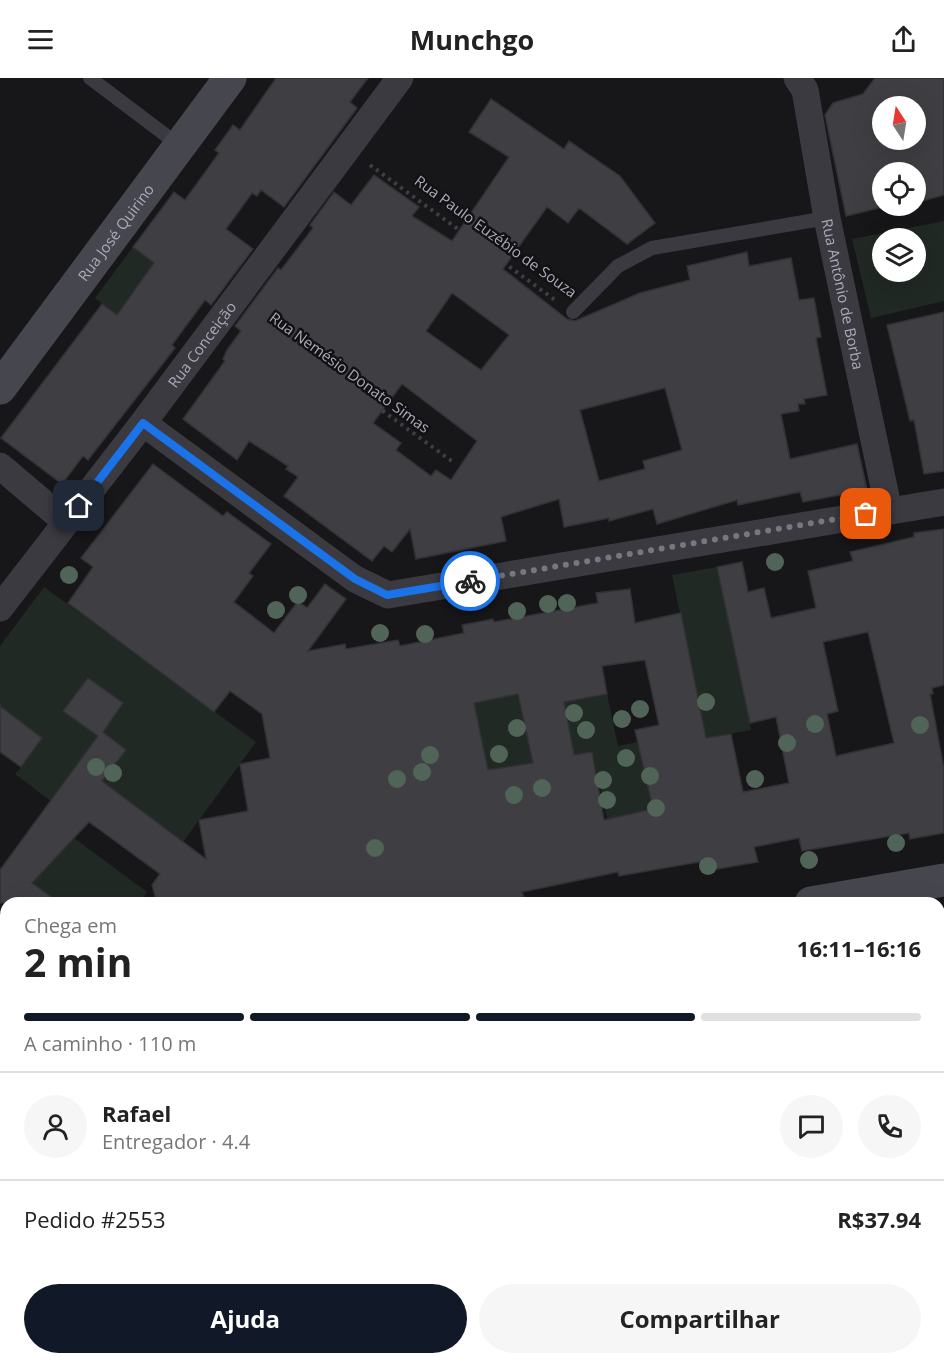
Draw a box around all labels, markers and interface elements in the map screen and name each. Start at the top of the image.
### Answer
text: Munchgo [410,21,534,58]
icon: menu [24,23,57,56]
icon: share [887,23,920,56]
north arrow [872,96,926,150]
map controls [872,96,926,282]
button: locate [872,162,926,216]
street label: Rua Paulo Euzébio de Souza [411,170,581,302]
street label: Rua José Quirino [73,180,158,285]
street label: Rua Antônio de Borba [817,217,869,371]
button: layers [872,228,926,282]
street label: Rua Conceição [163,297,240,391]
street label: Rua Nemésio Donato Simas [266,307,434,437]
pin [53,480,104,531]
pin [840,488,891,539]
icon: home [62,489,95,522]
icon: bag [849,497,882,530]
courier [440,551,500,611]
icon: bike [454,565,487,598]
text: Chega em [24,912,117,939]
text: 16:11–16:16 [797,933,921,963]
text: 2 min [24,935,132,988]
text: A caminho · 110 m [24,1030,196,1057]
button: person [24,1095,87,1158]
button: chat [780,1095,843,1158]
button: phone [858,1095,921,1158]
text: Rafael [102,1098,171,1128]
text: Entregador · 4.4 [102,1128,250,1155]
text: Pedido #2553 [24,1204,166,1234]
text: R$37.94 [837,1204,921,1234]
button: Ajuda [24,1284,467,1353]
button: Compartilhar [479,1284,921,1353]

